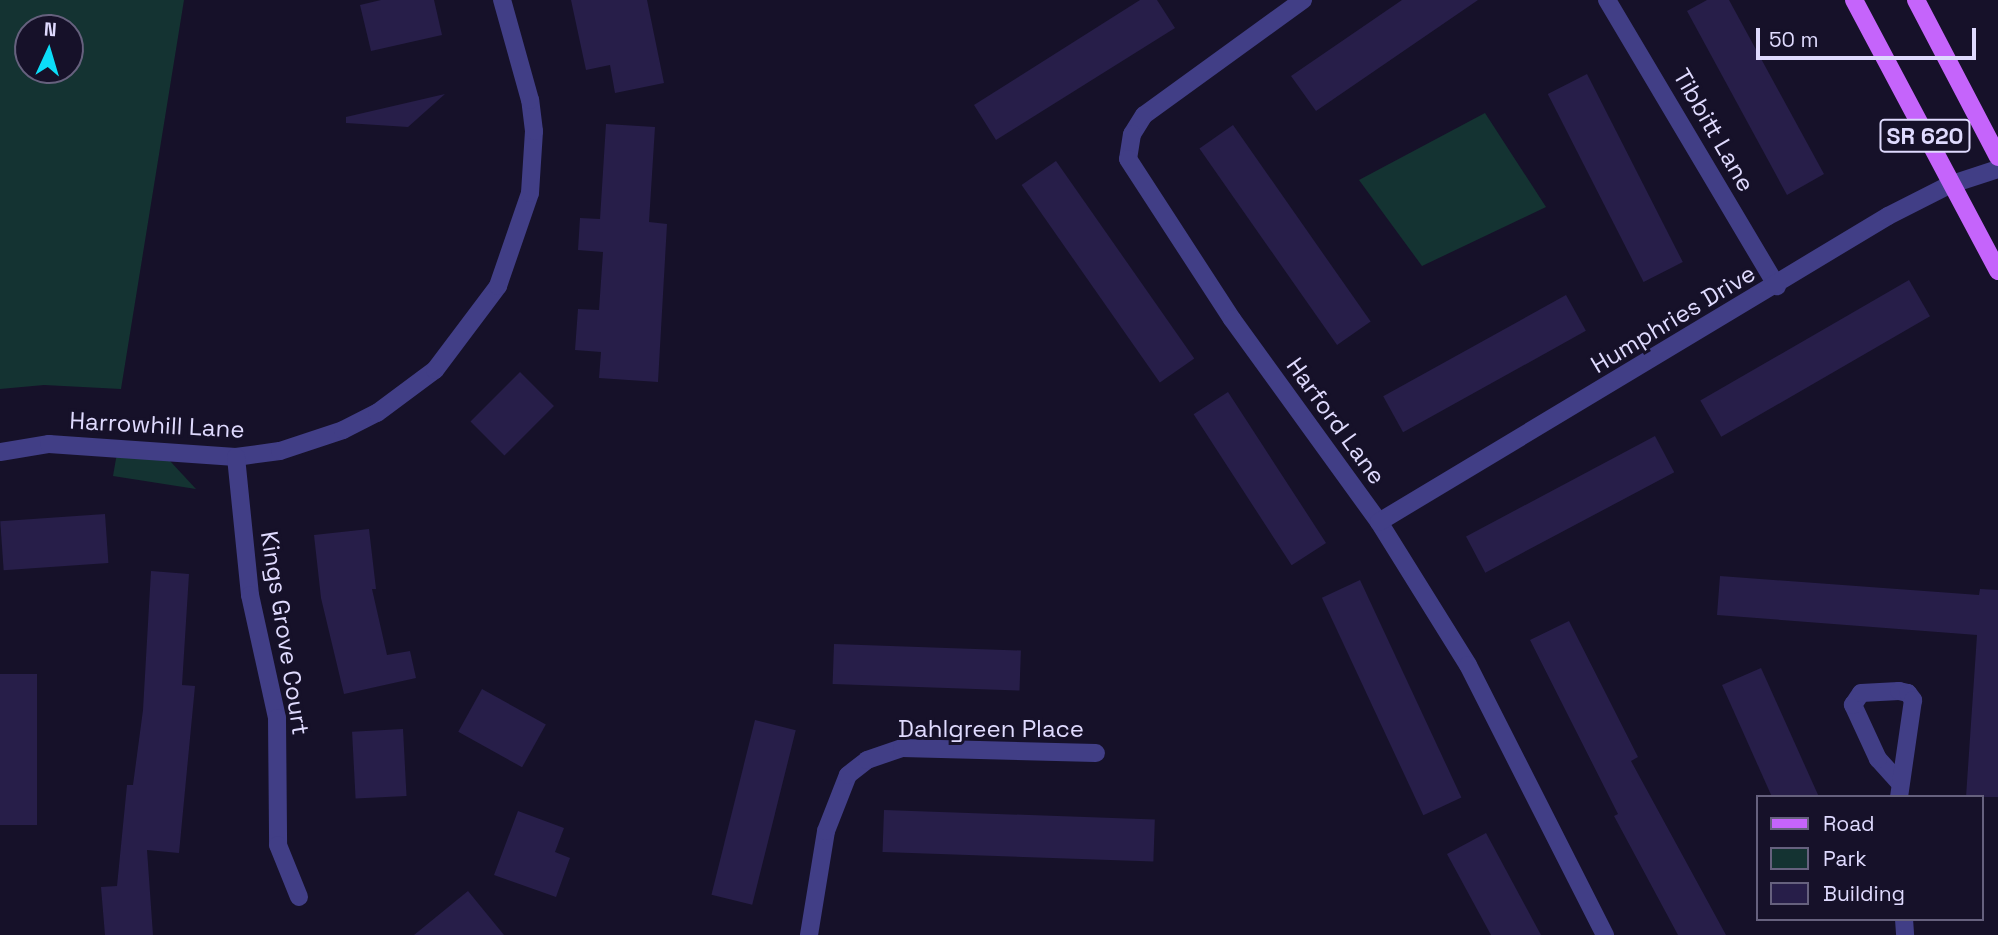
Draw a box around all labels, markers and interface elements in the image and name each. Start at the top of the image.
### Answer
north arrow [14,14,84,84]
scale bar [1760,14,1980,58]
text: N [43,17,58,42]
text: 50 m [1769,26,1819,53]
street label: Tibbitt Lane [1667,63,1761,197]
road number: SR 620 [1878,116,1972,155]
street label: Humphries Drive [1586,259,1760,379]
street label: Harford Lane [1280,352,1392,490]
street label: Harrowhill Lane [69,406,245,444]
street label: Kings Grove Court [255,529,315,737]
street label: Dahlgreen Place [898,715,1084,743]
legend [1756,795,1984,921]
text: Road [1823,810,1875,837]
text: Park [1823,845,1867,872]
text: Building [1823,880,1905,907]

